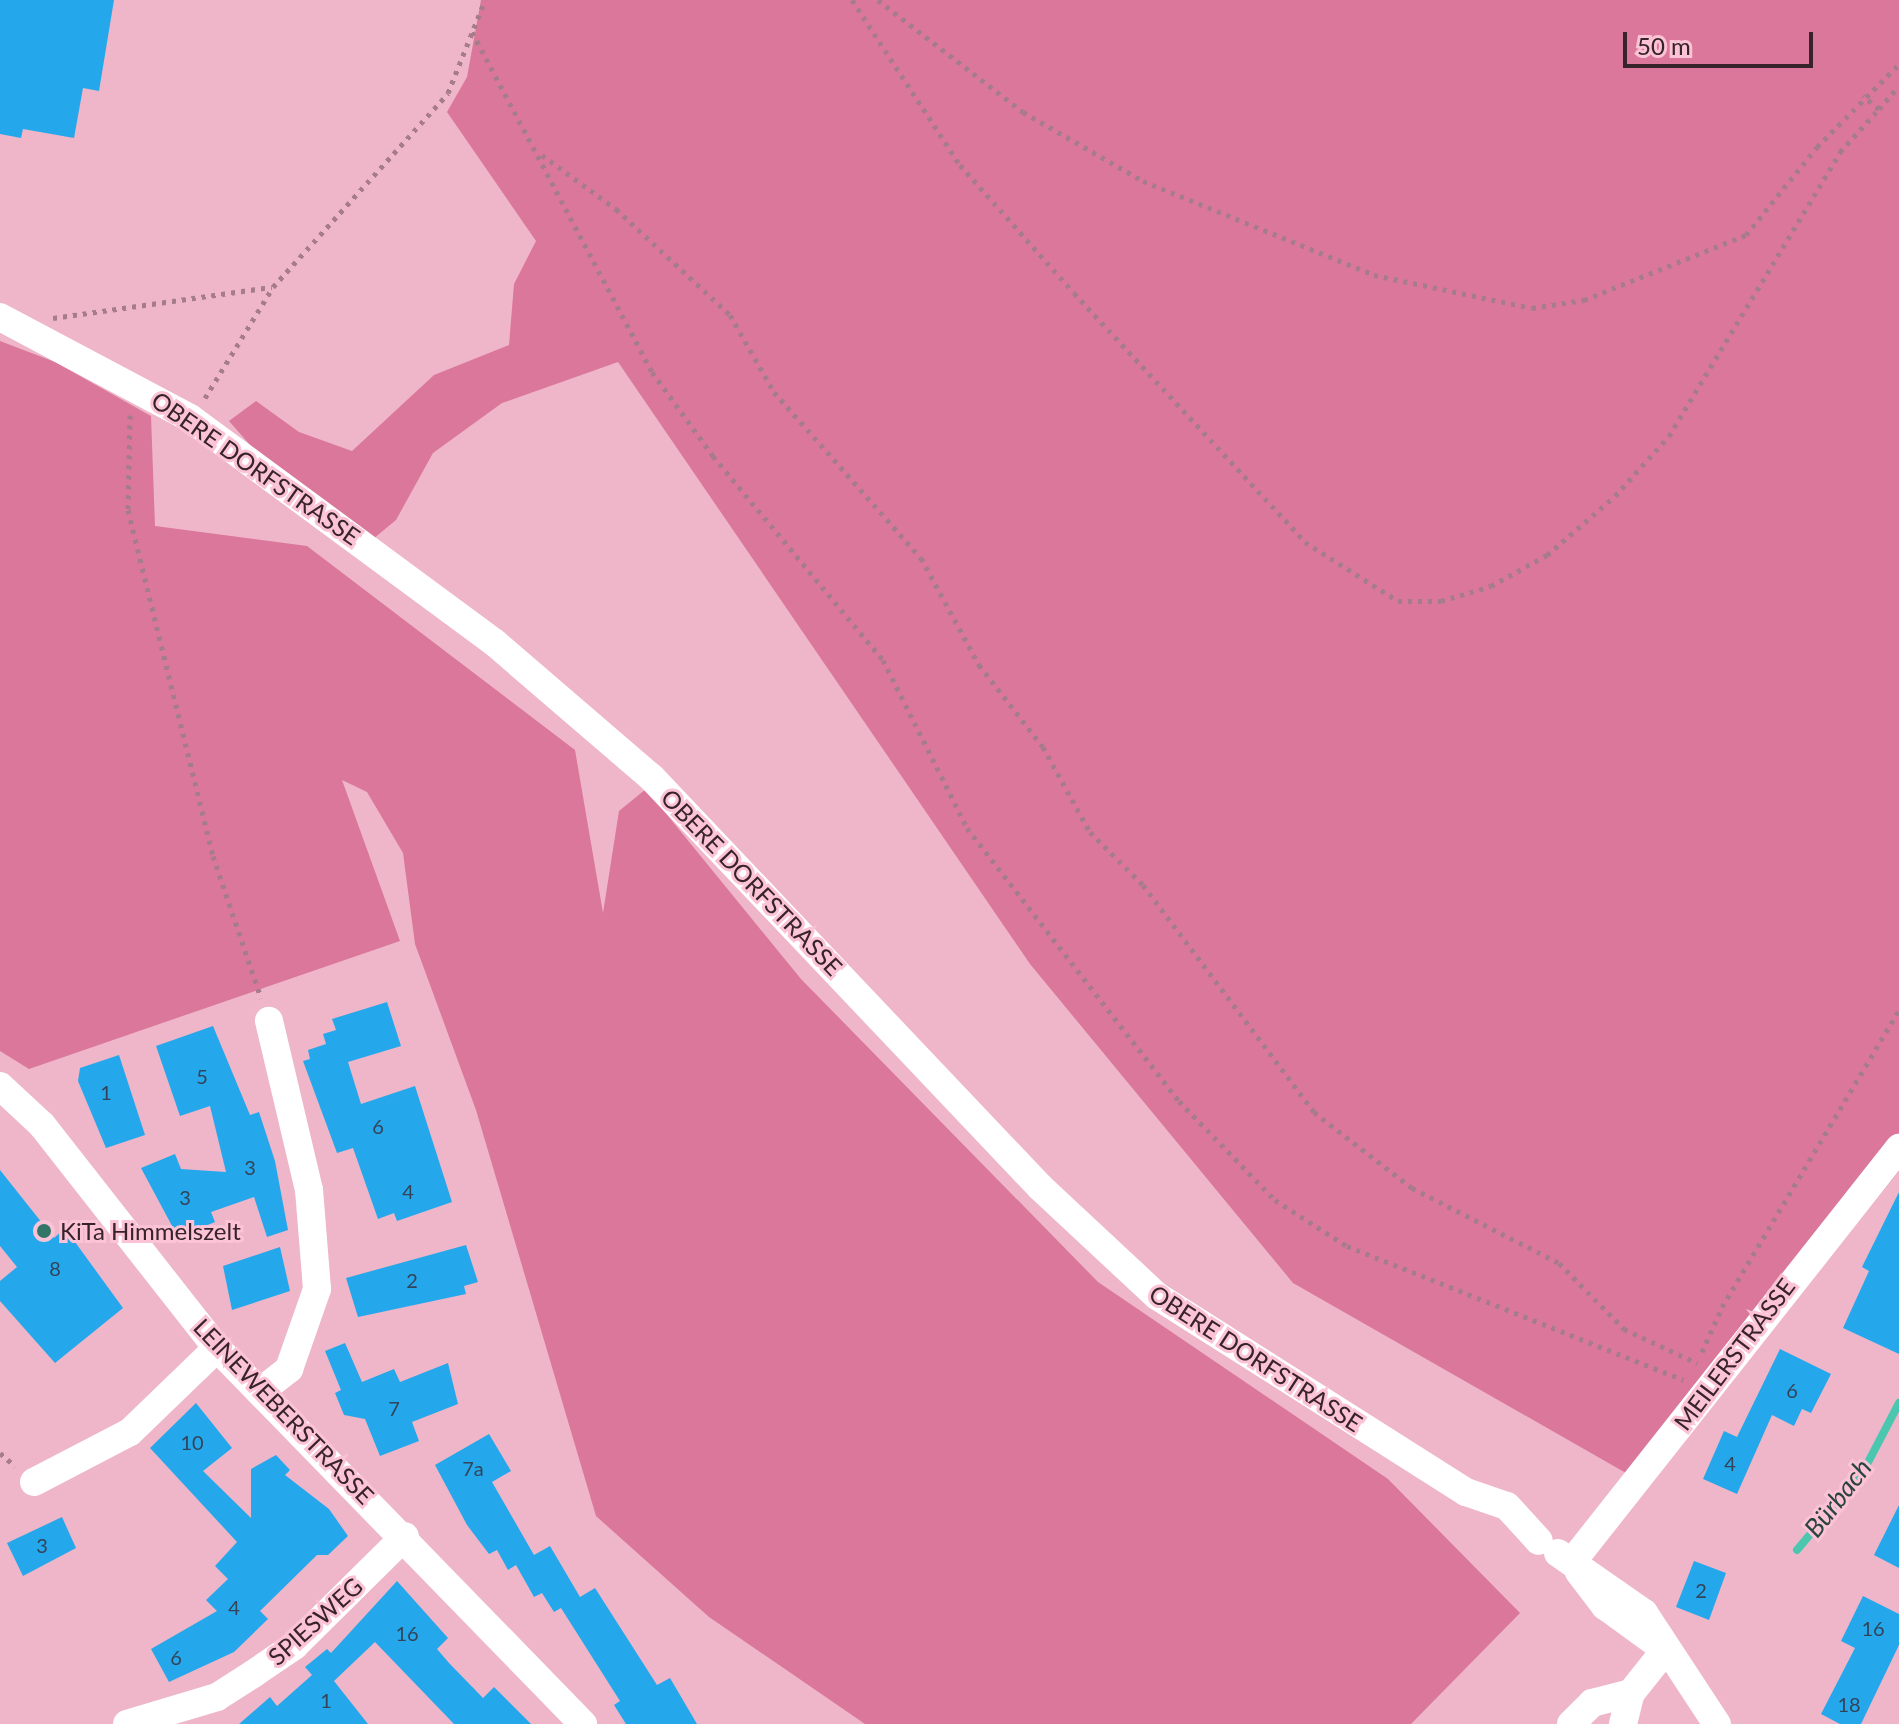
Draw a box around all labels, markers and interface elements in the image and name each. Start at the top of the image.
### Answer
scale bar [1627,16,1817,66]
text: 50 m [1637,31,1691,60]
street label: OBERE DORFSTRASSE [146,385,366,551]
street label: OBERE DORFSTRASSE [656,783,848,981]
house number: 5 [196,1064,208,1088]
house number: 1 [100,1080,112,1104]
house number: 6 [372,1114,384,1138]
house number: 3 [244,1155,256,1179]
house number: 4 [402,1179,414,1203]
house number: 3 [179,1185,191,1209]
place label: KiTa Himmelszelt [60,1217,241,1245]
marker: KiTa Himmelszelt [35,1222,53,1240]
house number: 8 [49,1256,61,1280]
house number: 2 [406,1268,418,1292]
street label: MEILERSTRASSE [1668,1272,1800,1436]
street label: OBERE DORFSTRASSE [1144,1278,1368,1438]
street label: LEINEWEBERSTRASSE [188,1312,380,1510]
house number: 6 [1786,1378,1798,1402]
house number: 7 [388,1396,400,1420]
house number: 10 [180,1430,204,1454]
house number: 4 [1724,1451,1736,1475]
water label: Bürbach [1798,1453,1878,1543]
house number: 7a [462,1456,484,1480]
house number: 3 [36,1533,48,1557]
street label: SPIESWEG [262,1571,368,1671]
house number: 2 [1695,1578,1707,1602]
house number: 4 [228,1595,240,1619]
house number: 16 [1861,1616,1885,1640]
house number: 16 [395,1621,419,1645]
house number: 6 [170,1645,182,1669]
house number: 1 [320,1688,332,1712]
house number: 18 [1837,1692,1861,1716]

